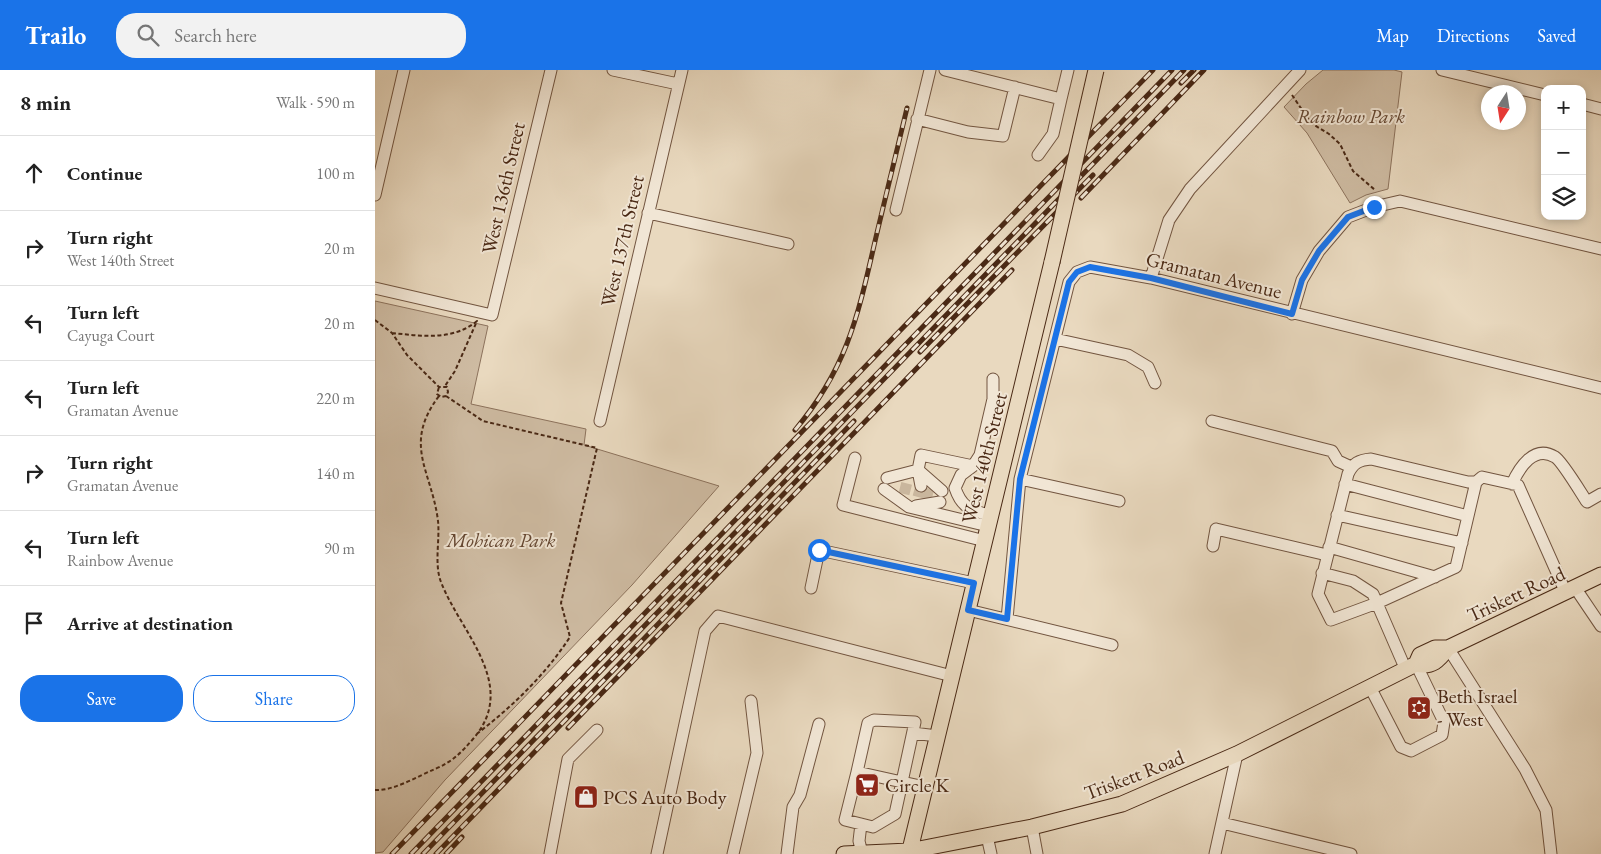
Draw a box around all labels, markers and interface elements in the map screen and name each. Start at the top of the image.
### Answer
search box [116,13,466,58]
text: Trailo [25,20,86,51]
icon: search [134,21,162,49]
text: Search here [174,23,257,48]
text: Map [1377,24,1409,47]
text: Directions [1437,24,1509,47]
text: Saved [1537,24,1576,47]
north arrow [1481,85,1526,130]
map controls [1541,85,1586,220]
button: + [1541,85,1586,130]
text: 8 min [20,89,71,116]
text: Walk · 590 m [276,92,355,113]
park label: Rainbow Park [1297,103,1405,129]
street label: West 136th Street [475,119,531,256]
button: − [1541,130,1586,175]
icon: ahead [20,159,48,187]
text: Continue [67,161,142,186]
text: 100 m [316,163,355,184]
street label: West 137th Street [594,172,650,309]
button: layers [1541,175,1586,220]
route end [1363,196,1386,219]
text: Turn right [67,225,153,250]
icon: right [20,234,48,262]
text: 20 m [324,238,355,259]
street label: Gramatan Avenue [1143,246,1285,304]
text: West 140th Street [67,250,174,271]
text: Turn left [67,300,139,325]
icon: left [20,309,48,337]
text: 20 m [324,313,355,334]
text: Cayuga Court [67,325,155,346]
text: Turn left [67,375,139,400]
icon: left [20,384,48,412]
text: 220 m [316,388,355,409]
street label: West 140th Street [955,389,1013,526]
text: Gramatan Avenue [67,400,178,421]
text: Turn right [67,450,153,475]
icon: right [20,459,48,487]
text: 140 m [316,463,355,484]
text: Gramatan Avenue [67,475,178,496]
text: Turn left [67,525,139,550]
park label: Mohican Park [446,527,556,553]
icon: left [20,534,48,562]
text: 90 m [324,538,355,559]
route start [808,539,831,562]
text: Rainbow Avenue [67,550,173,571]
street label: Triskett Road [1463,560,1570,628]
icon: arrive [20,609,48,637]
text: Arrive at destination [67,611,233,636]
button: Save [20,675,183,722]
button: Share [193,675,355,722]
place label: Beth Israel - West [1437,683,1518,732]
synagogue icon: Beth Israel - West [1406,695,1432,721]
street label: Triskett Road [1080,744,1189,806]
supermarket icon: Circle K [854,772,880,798]
place label: Circle K [885,772,950,798]
shop icon: PCS Auto Body [573,784,599,810]
place label: PCS Auto Body [603,784,727,810]

